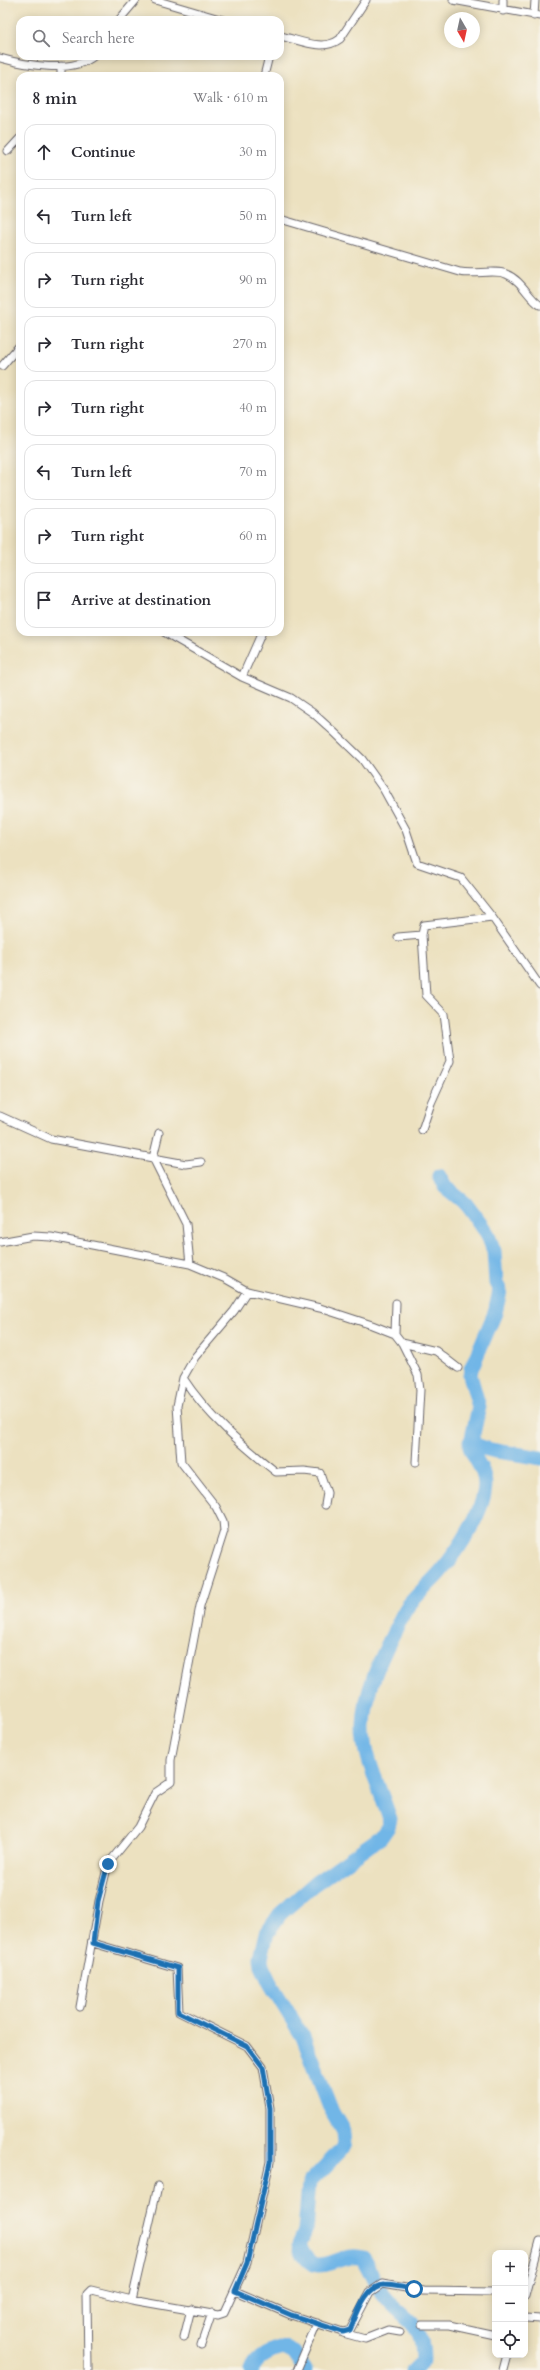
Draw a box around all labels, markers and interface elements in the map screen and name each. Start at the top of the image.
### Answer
north arrow [444,12,480,48]
search box [16,16,284,60]
icon: search [30,27,52,49]
text: Search here [62,28,135,48]
text: 8 min [32,87,77,110]
text: Walk · 610 m [193,89,268,107]
icon: ahead [33,141,55,163]
text: Continue [71,142,136,162]
text: 30 m [239,143,267,161]
icon: left [33,205,55,227]
text: Turn left [71,206,132,226]
text: 50 m [239,207,267,225]
icon: right [33,269,55,291]
text: Turn right [71,270,144,290]
text: 90 m [239,271,267,289]
icon: right [33,333,55,355]
text: Turn right [71,334,144,354]
text: 270 m [233,335,267,353]
icon: right [33,397,55,419]
text: Turn right [71,398,144,418]
text: 40 m [239,399,267,417]
icon: left [33,461,55,483]
text: Turn left [71,462,132,482]
text: 70 m [239,463,267,481]
icon: right [33,525,55,547]
text: Turn right [71,526,144,546]
text: 60 m [239,527,267,545]
icon: arrive [33,589,55,611]
text: Arrive at destination [71,590,211,610]
route end [99,1855,117,1873]
map controls [492,2250,528,2358]
button: + [492,2250,528,2286]
route start [405,2280,423,2298]
button: − [492,2286,528,2322]
button: locate [492,2322,528,2358]

